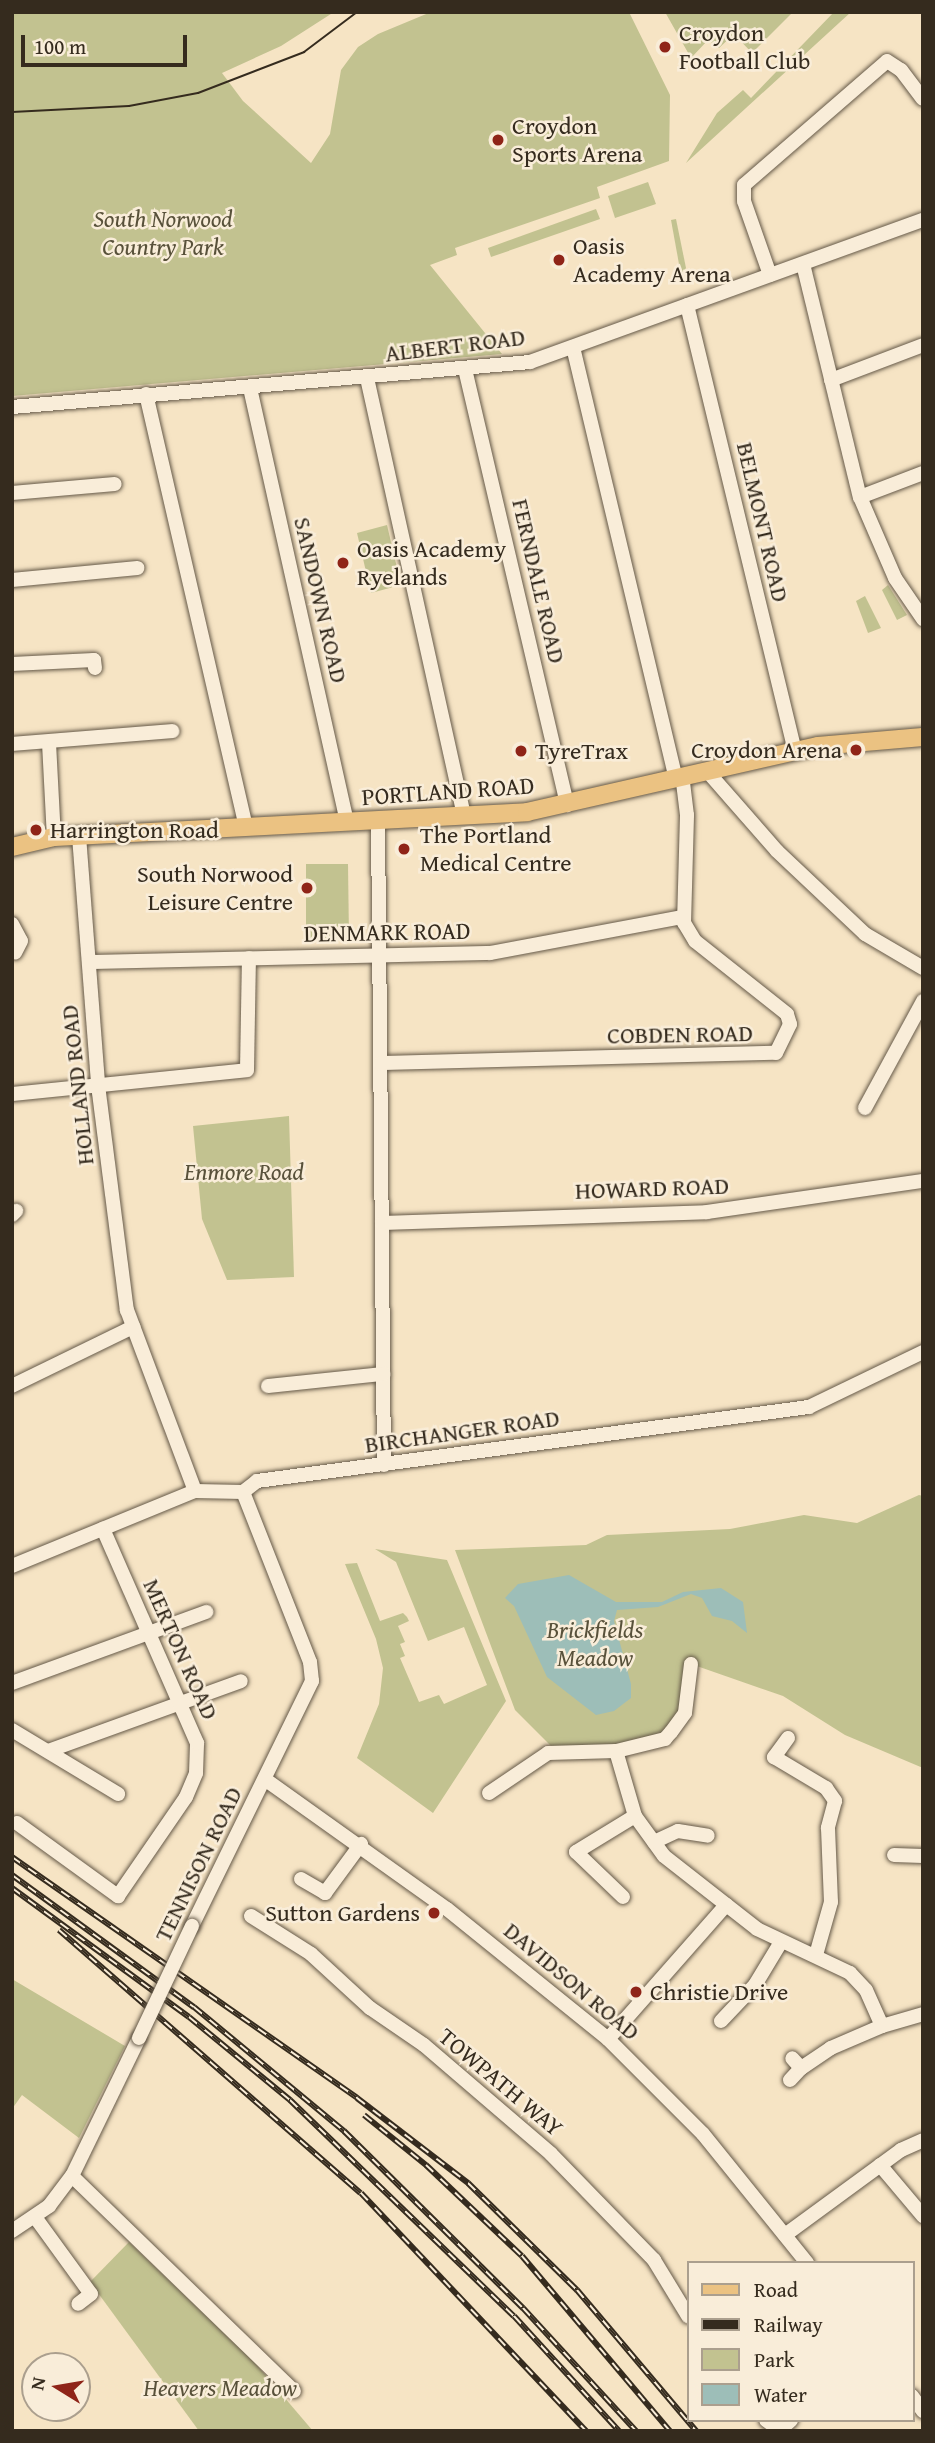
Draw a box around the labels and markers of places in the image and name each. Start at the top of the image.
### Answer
place label: Croydon Football Club [679,19,810,75]
marker: Croydon Football Club [657,39,673,55]
place label: Croydon Sports Arena [512,112,642,168]
marker: Croydon Sports Arena [490,132,506,148]
place label: Oasis Academy Arena [573,232,731,288]
marker: Oasis Academy Arena [551,252,567,268]
place label: Oasis Academy Ryelands [357,535,506,591]
marker: Oasis Academy Ryelands [335,555,351,571]
place label: Croydon Arena [691,736,842,764]
place label: TyreTrax [535,737,628,765]
marker: Croydon Arena [848,742,864,758]
marker: TyreTrax [513,743,529,759]
place label: Harrington Road [50,816,219,844]
place label: The Portland Medical Centre [420,821,572,877]
marker: Harrington Road [28,822,44,838]
marker: The Portland Medical Centre [394,839,414,859]
place label: South Norwood Leisure Centre [137,860,293,916]
marker: South Norwood Leisure Centre [299,880,315,896]
place label: Sutton Gardens [265,1899,420,1927]
marker: Sutton Gardens [426,1905,442,1921]
place label: Christie Drive [650,1978,788,2006]
marker: Christie Drive [628,1984,644,2000]

